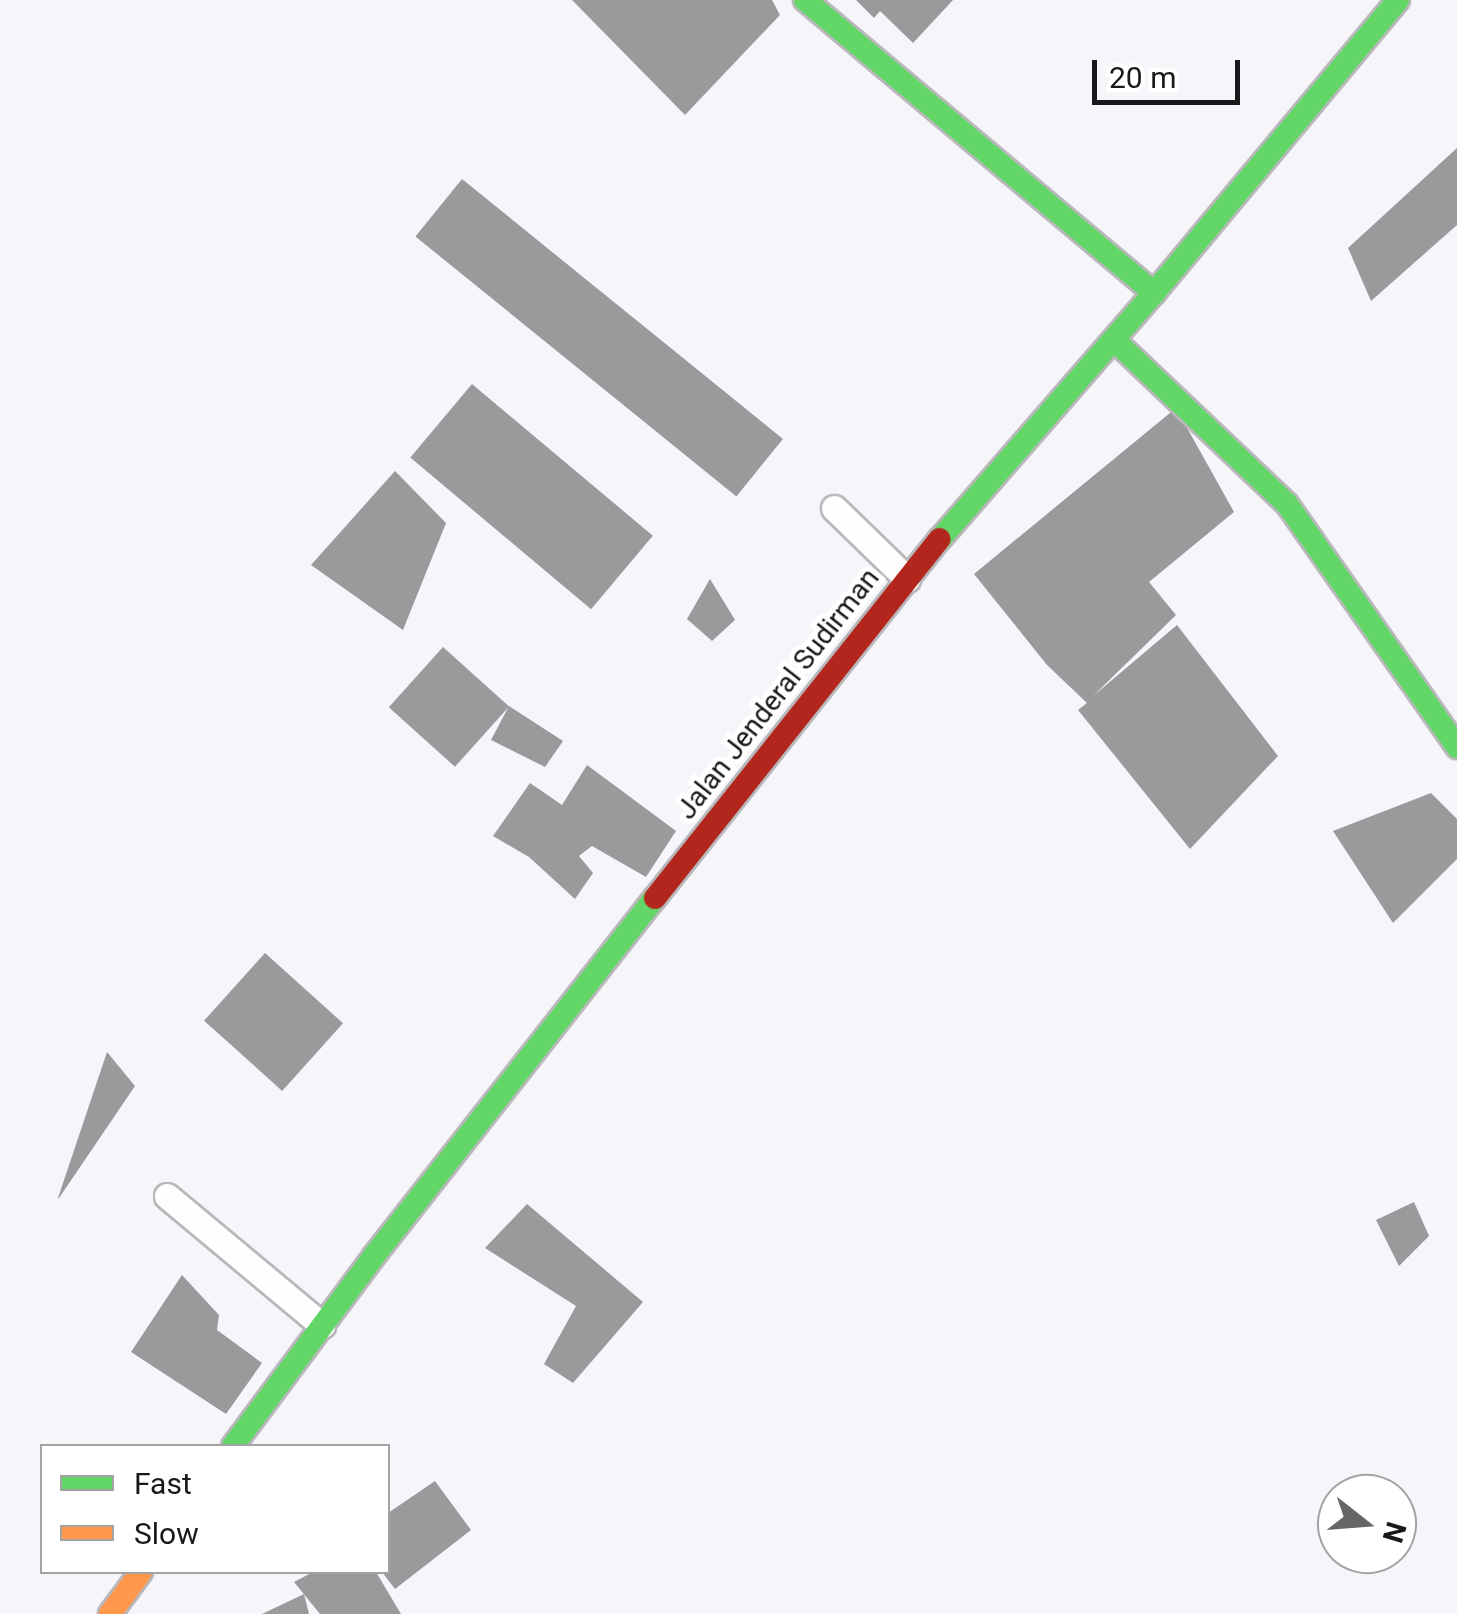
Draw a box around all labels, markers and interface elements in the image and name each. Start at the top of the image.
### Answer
scale bar [1097,40,1244,102]
text: 20 m [1109,60,1176,95]
street label: Jalan Jenderal Sudirman [670,562,886,826]
legend [40,1444,390,1574]
text: Fast [134,1466,192,1501]
north arrow [1317,1474,1417,1574]
text: Slow [134,1516,199,1551]
text: N [1376,1518,1413,1547]

